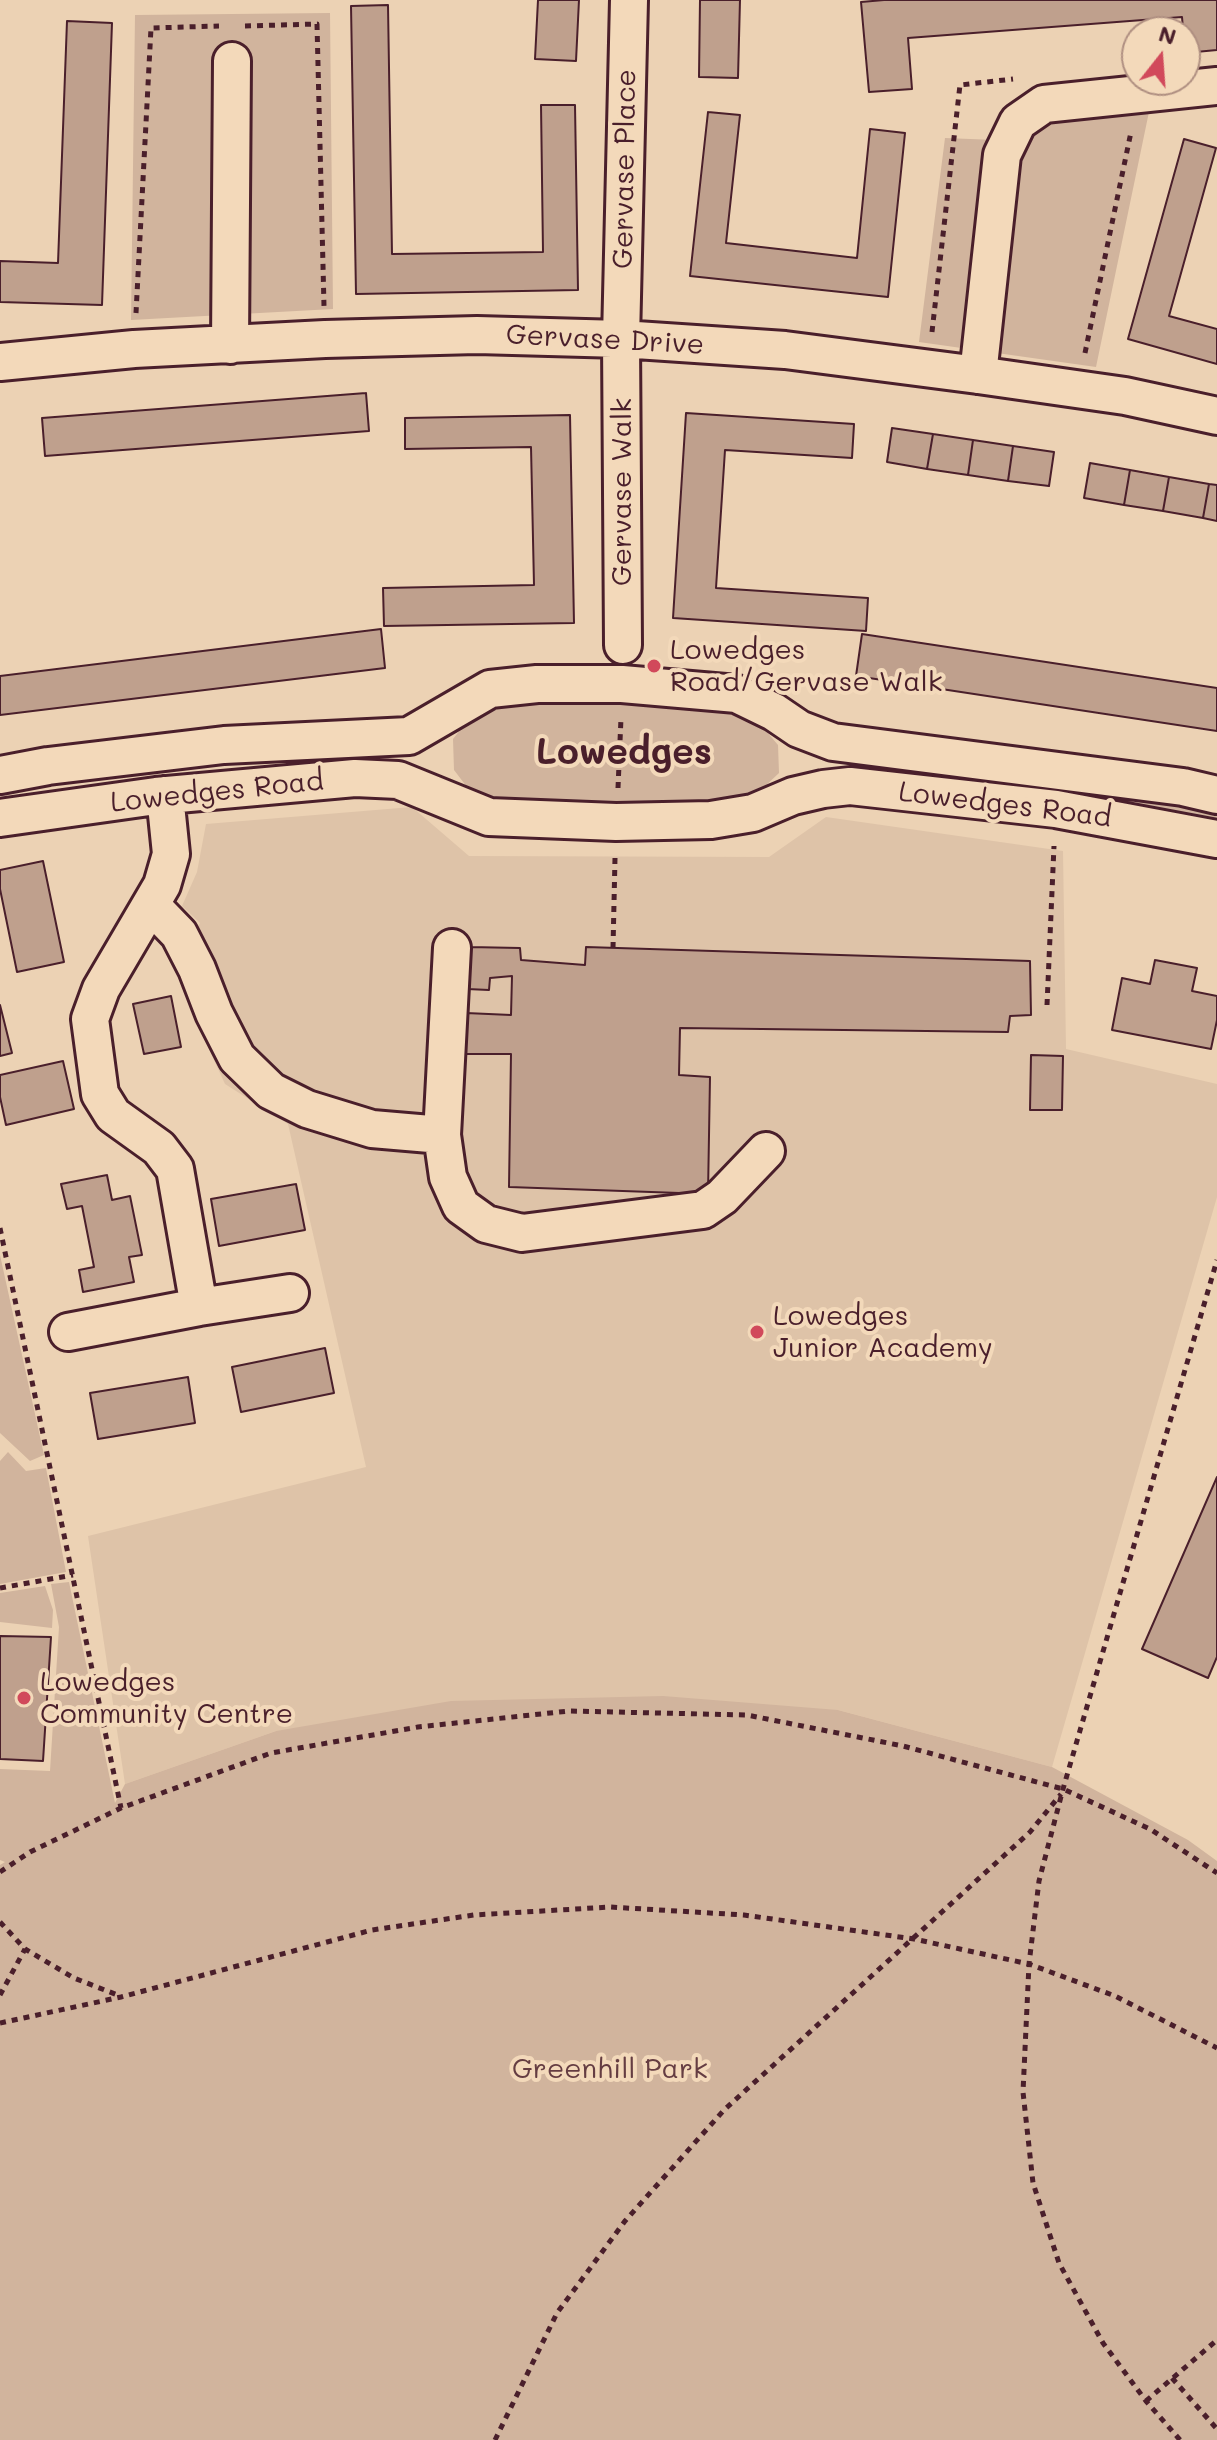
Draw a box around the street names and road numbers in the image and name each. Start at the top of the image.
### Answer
street label: Gervase Place [606,69,644,269]
street label: Gervase Drive [505,318,705,362]
street label: Gervase Walk [605,398,639,586]
street label: Lowedges Road [109,764,325,820]
street label: Lowedges Road [897,775,1113,835]

